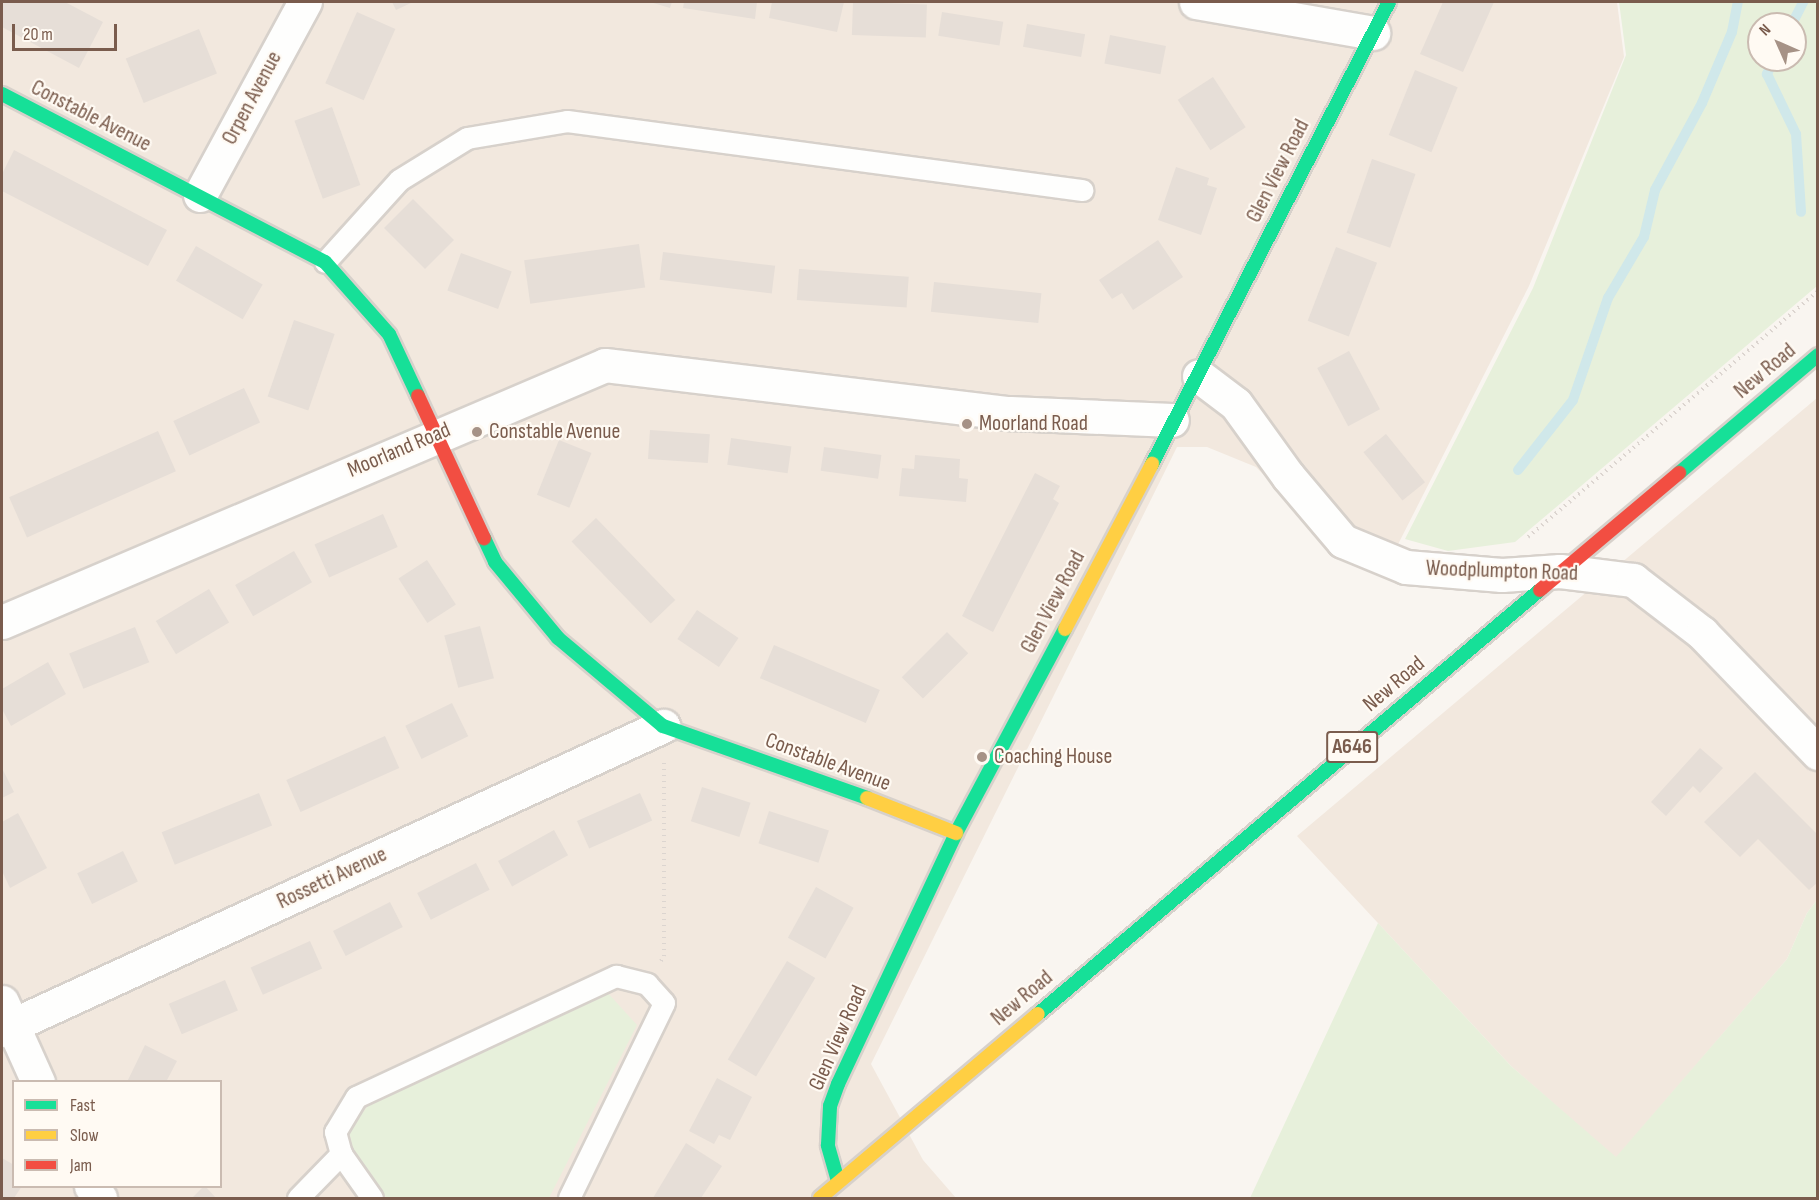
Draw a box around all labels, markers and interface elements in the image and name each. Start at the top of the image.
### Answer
scale bar [15,12,120,50]
north arrow [1747,12,1807,72]
text: N [1756,21,1775,40]
text: 20 m [23,24,53,45]
street label: Orpen Avenue [216,47,288,149]
street label: Constable Avenue [26,74,156,158]
street label: Glen View Road [1241,115,1315,227]
street label: New Road [1729,338,1801,404]
place label: Moorland Road [979,411,1088,437]
street label: Moorland Road [344,417,454,483]
marker: Moorland Road [960,417,974,431]
place label: Constable Avenue [489,419,620,445]
marker: Constable Avenue [470,425,484,439]
street label: Glen View Road [1015,546,1091,658]
street label: Woodplumpton Road [1425,555,1579,587]
street label: New Road [1358,651,1430,717]
street label: Constable Avenue [762,727,894,797]
road number: A646 [1325,729,1379,765]
place label: Coaching House [994,744,1112,770]
marker: Coaching House [975,750,989,764]
street label: Rossetti Avenue [273,841,391,915]
street label: New Road [986,965,1058,1031]
street label: Glen View Road [803,981,873,1095]
legend [12,1080,222,1188]
text: Fast [70,1095,95,1116]
text: Slow [70,1125,99,1146]
text: Jam [70,1155,92,1176]

